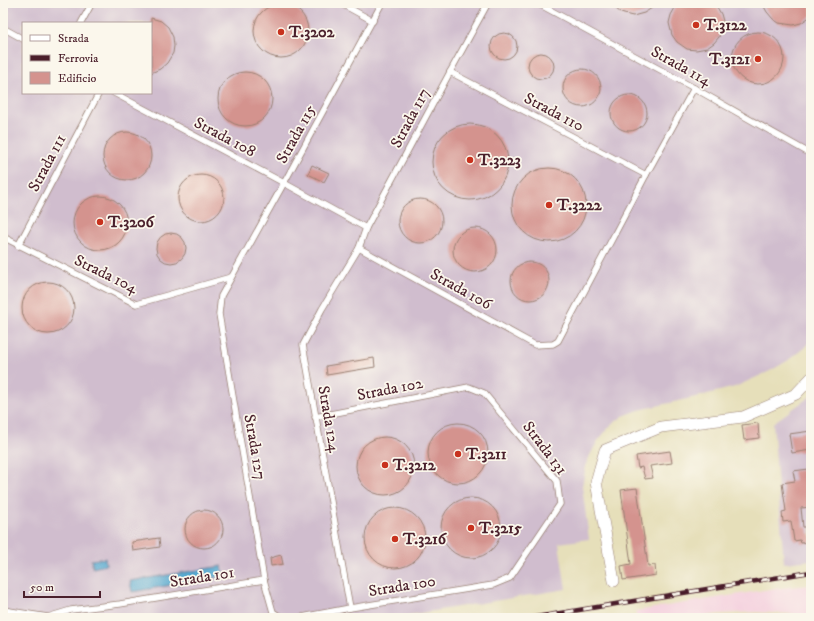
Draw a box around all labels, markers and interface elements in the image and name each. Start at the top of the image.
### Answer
place label: T.3122 [703,15,748,35]
marker: T.3122 [691,20,701,30]
legend [22,22,152,94]
place label: T.3202 [288,22,336,42]
marker: T.3202 [276,27,286,37]
text: Strada [58,31,90,46]
street label: Strada 114 [648,41,715,91]
place label: T.3121 [708,49,750,69]
text: Ferrovia [58,51,99,66]
marker: T.3121 [753,54,763,64]
text: Edificio [58,71,97,86]
street label: Strada 117 [386,85,434,151]
street label: Strada 110 [521,88,587,136]
street label: Strada 115 [272,101,320,167]
street label: Strada 108 [191,112,259,162]
street label: Strada 111 [24,131,70,195]
place label: T.3223 [477,150,521,170]
marker: T.3223 [465,155,475,165]
place label: T.3222 [556,195,603,215]
marker: T.3222 [544,200,554,210]
place label: T.3206 [107,212,156,232]
marker: T.3206 [95,217,105,227]
street label: Strada 104 [71,250,142,298]
street label: Strada 106 [427,264,496,314]
street label: Strada 102 [355,373,425,405]
street label: Strada 124 [313,384,345,455]
street label: Strada 127 [239,413,271,481]
street label: Strada 131 [518,417,572,479]
place label: T.3211 [465,444,507,464]
marker: T.3211 [453,449,463,459]
place label: T.3212 [392,455,437,475]
marker: T.3212 [380,460,390,470]
place label: T.3215 [478,518,522,538]
marker: T.3215 [466,523,476,533]
place label: T.3216 [402,529,448,549]
marker: T.3216 [390,534,400,544]
street label: Strada 101 [168,562,236,592]
street label: Strada 100 [367,571,437,601]
scale bar [24,573,100,599]
text: 50 m [30,580,54,595]

